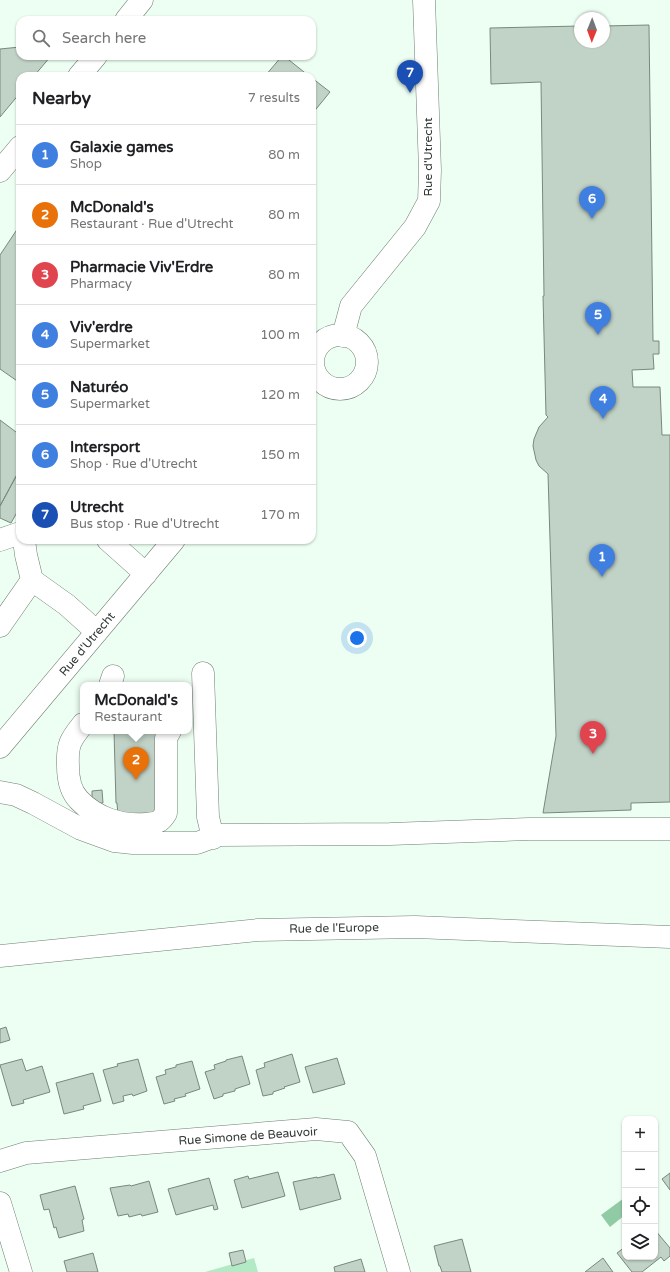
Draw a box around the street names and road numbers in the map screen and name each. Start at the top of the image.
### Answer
street label: Rue d'Utrecht [421,117,435,196]
street label: Rue d'Utrecht [56,609,118,679]
street label: Rue de l'Europe [289,920,379,936]
street label: Rue Simone de Beauvoir [178,1124,318,1148]

